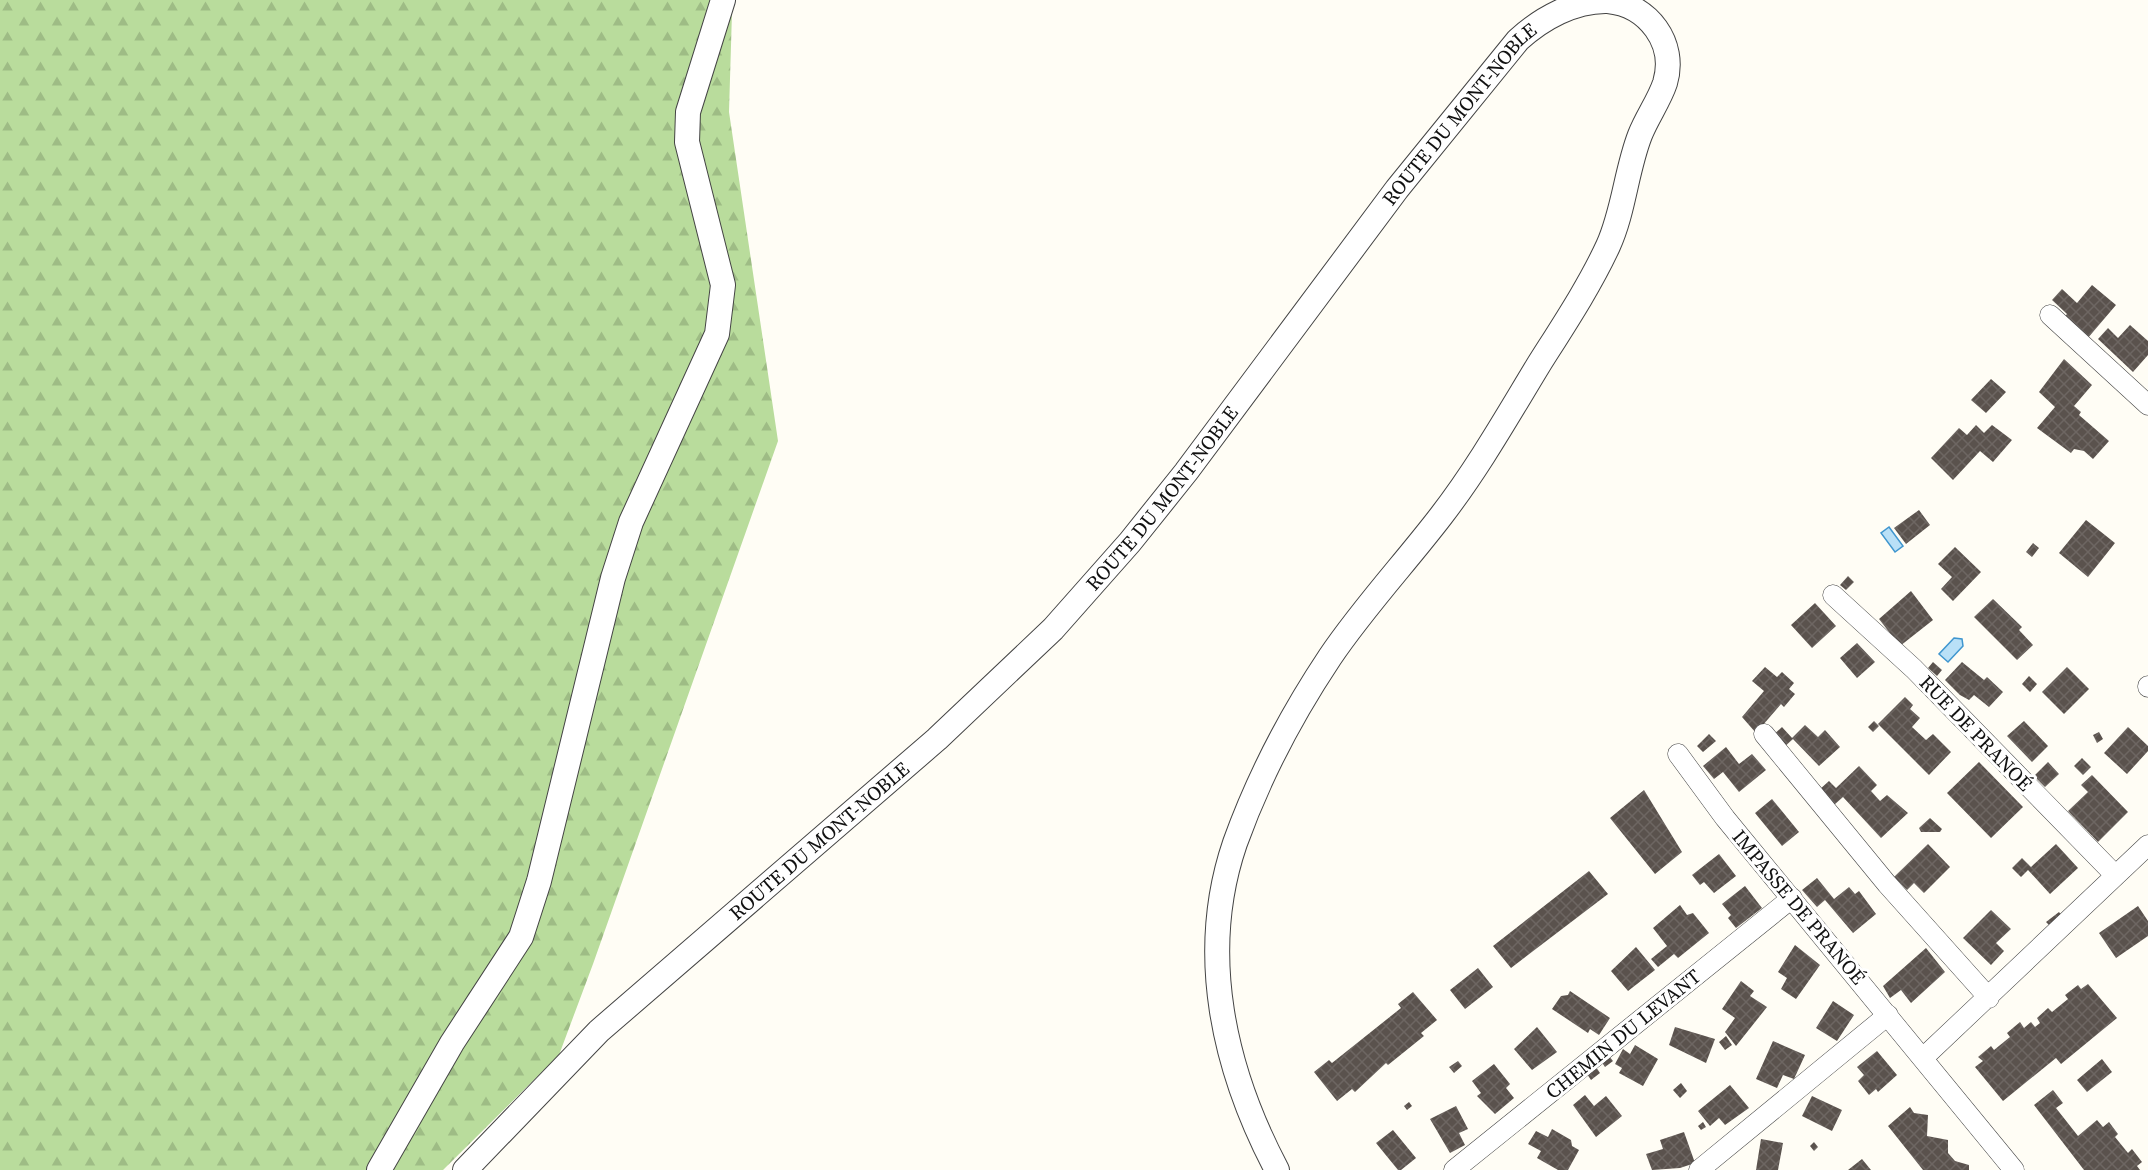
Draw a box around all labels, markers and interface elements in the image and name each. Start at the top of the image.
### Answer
street label: ROUTE DU MONT-NOBLE [1375,16,1542,211]
street label: ROUTE DU MONT-NOBLE [1079,400,1245,597]
street label: RUE DE PRANOÉ [1913,669,2039,797]
street label: ROUTE DU MONT-NOBLE [723,755,915,926]
street label: IMPASSE DE PRANOÉ [1726,824,1872,990]
street label: CHEMIN DU LEVANT [1539,963,1707,1105]

